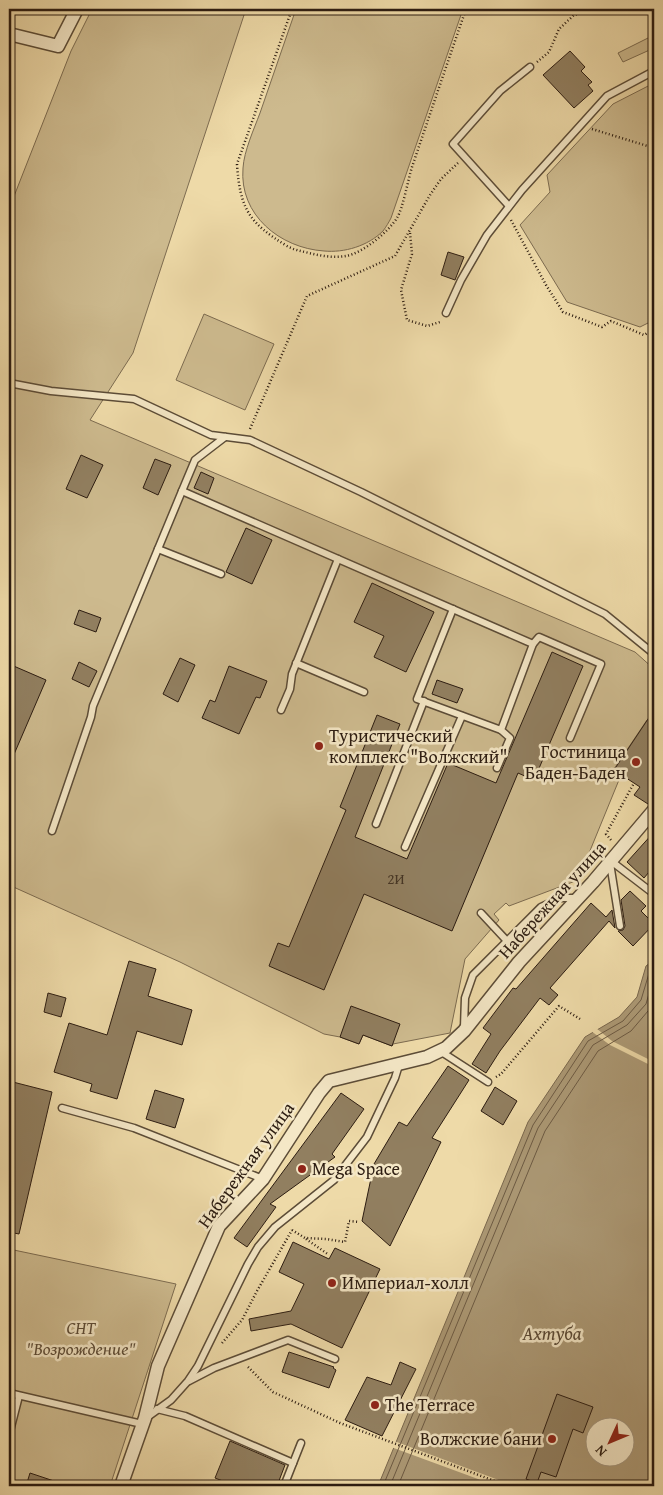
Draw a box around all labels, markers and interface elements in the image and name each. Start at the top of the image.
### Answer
place label: Туристический комплекс "Волжский" [329,722,507,770]
place label: Гостиница Баден-Баден [525,738,626,786]
marker: Туристический комплекс "Волжский" [313,740,325,752]
marker: Гостиница Баден-Баден [630,756,642,768]
street label: Набережная улица [491,835,612,965]
house number: 2И [387,868,405,889]
street label: Набережная улица [191,1096,301,1233]
place label: Mega Space [312,1155,400,1182]
marker: Mega Space [296,1163,308,1175]
place label: Империал-холл [342,1269,469,1296]
marker: Империал-холл [326,1277,338,1289]
park label: СНТ "Возрождение" [26,1314,136,1362]
water label: Ахтуба [522,1319,582,1347]
place label: The Terrace [385,1391,475,1418]
marker: The Terrace [369,1399,381,1411]
north arrow [586,1418,636,1468]
place label: Волжские бани [420,1425,542,1452]
marker: Волжские бани [546,1433,558,1445]
text: N [590,1440,611,1461]

